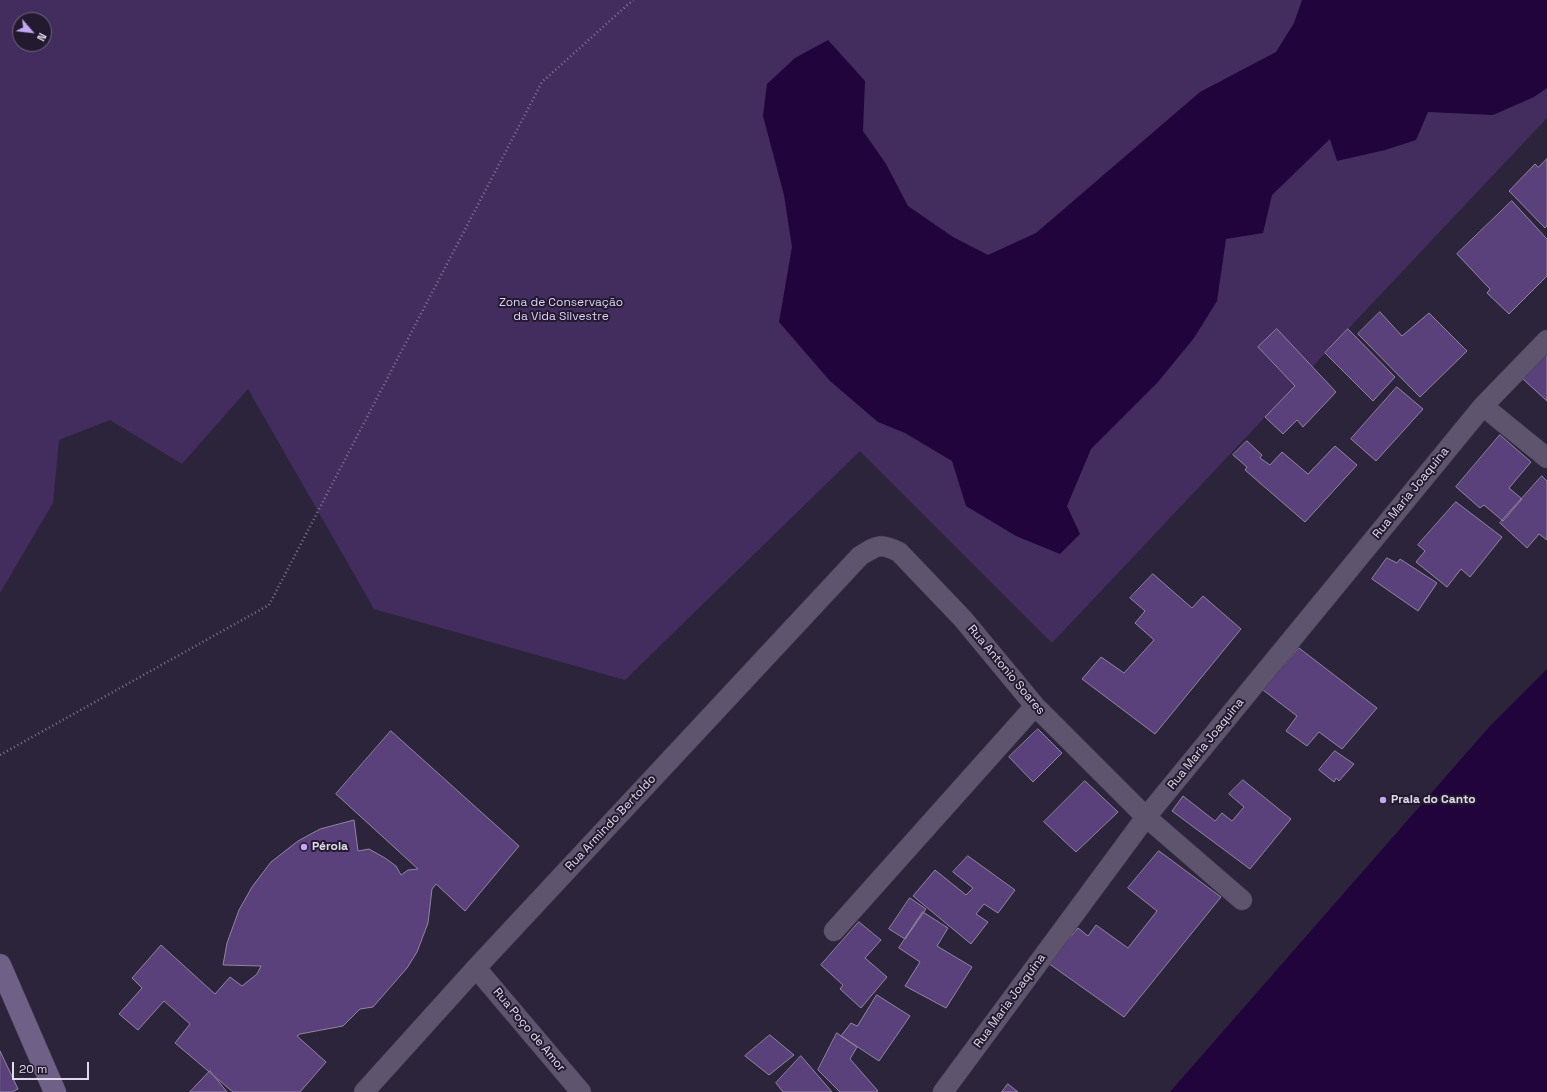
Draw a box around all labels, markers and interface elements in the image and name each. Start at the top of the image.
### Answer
north arrow [12,12,52,52]
text: N [34,31,50,44]
park label: Zona de Conservação da Vida Silvestre [499,296,623,324]
street label: Rua Maria Joaquina [1370,445,1452,541]
street label: Rua Antonio Soares [964,622,1048,718]
street label: Rua Maria Joaquina [1165,696,1247,792]
street label: Rua Armindo Bertoldo [563,772,659,874]
place label: Praia do Canto [1391,793,1476,807]
marker: Praia do Canto [1378,795,1388,805]
place label: Pérola [312,840,348,854]
marker: Pérola [299,842,309,852]
street label: Rua Maria Joaquina [971,951,1049,1051]
street label: Rua Poço de Amor [490,985,568,1075]
scale bar [14,1054,91,1080]
text: 20 m [19,1061,47,1077]

